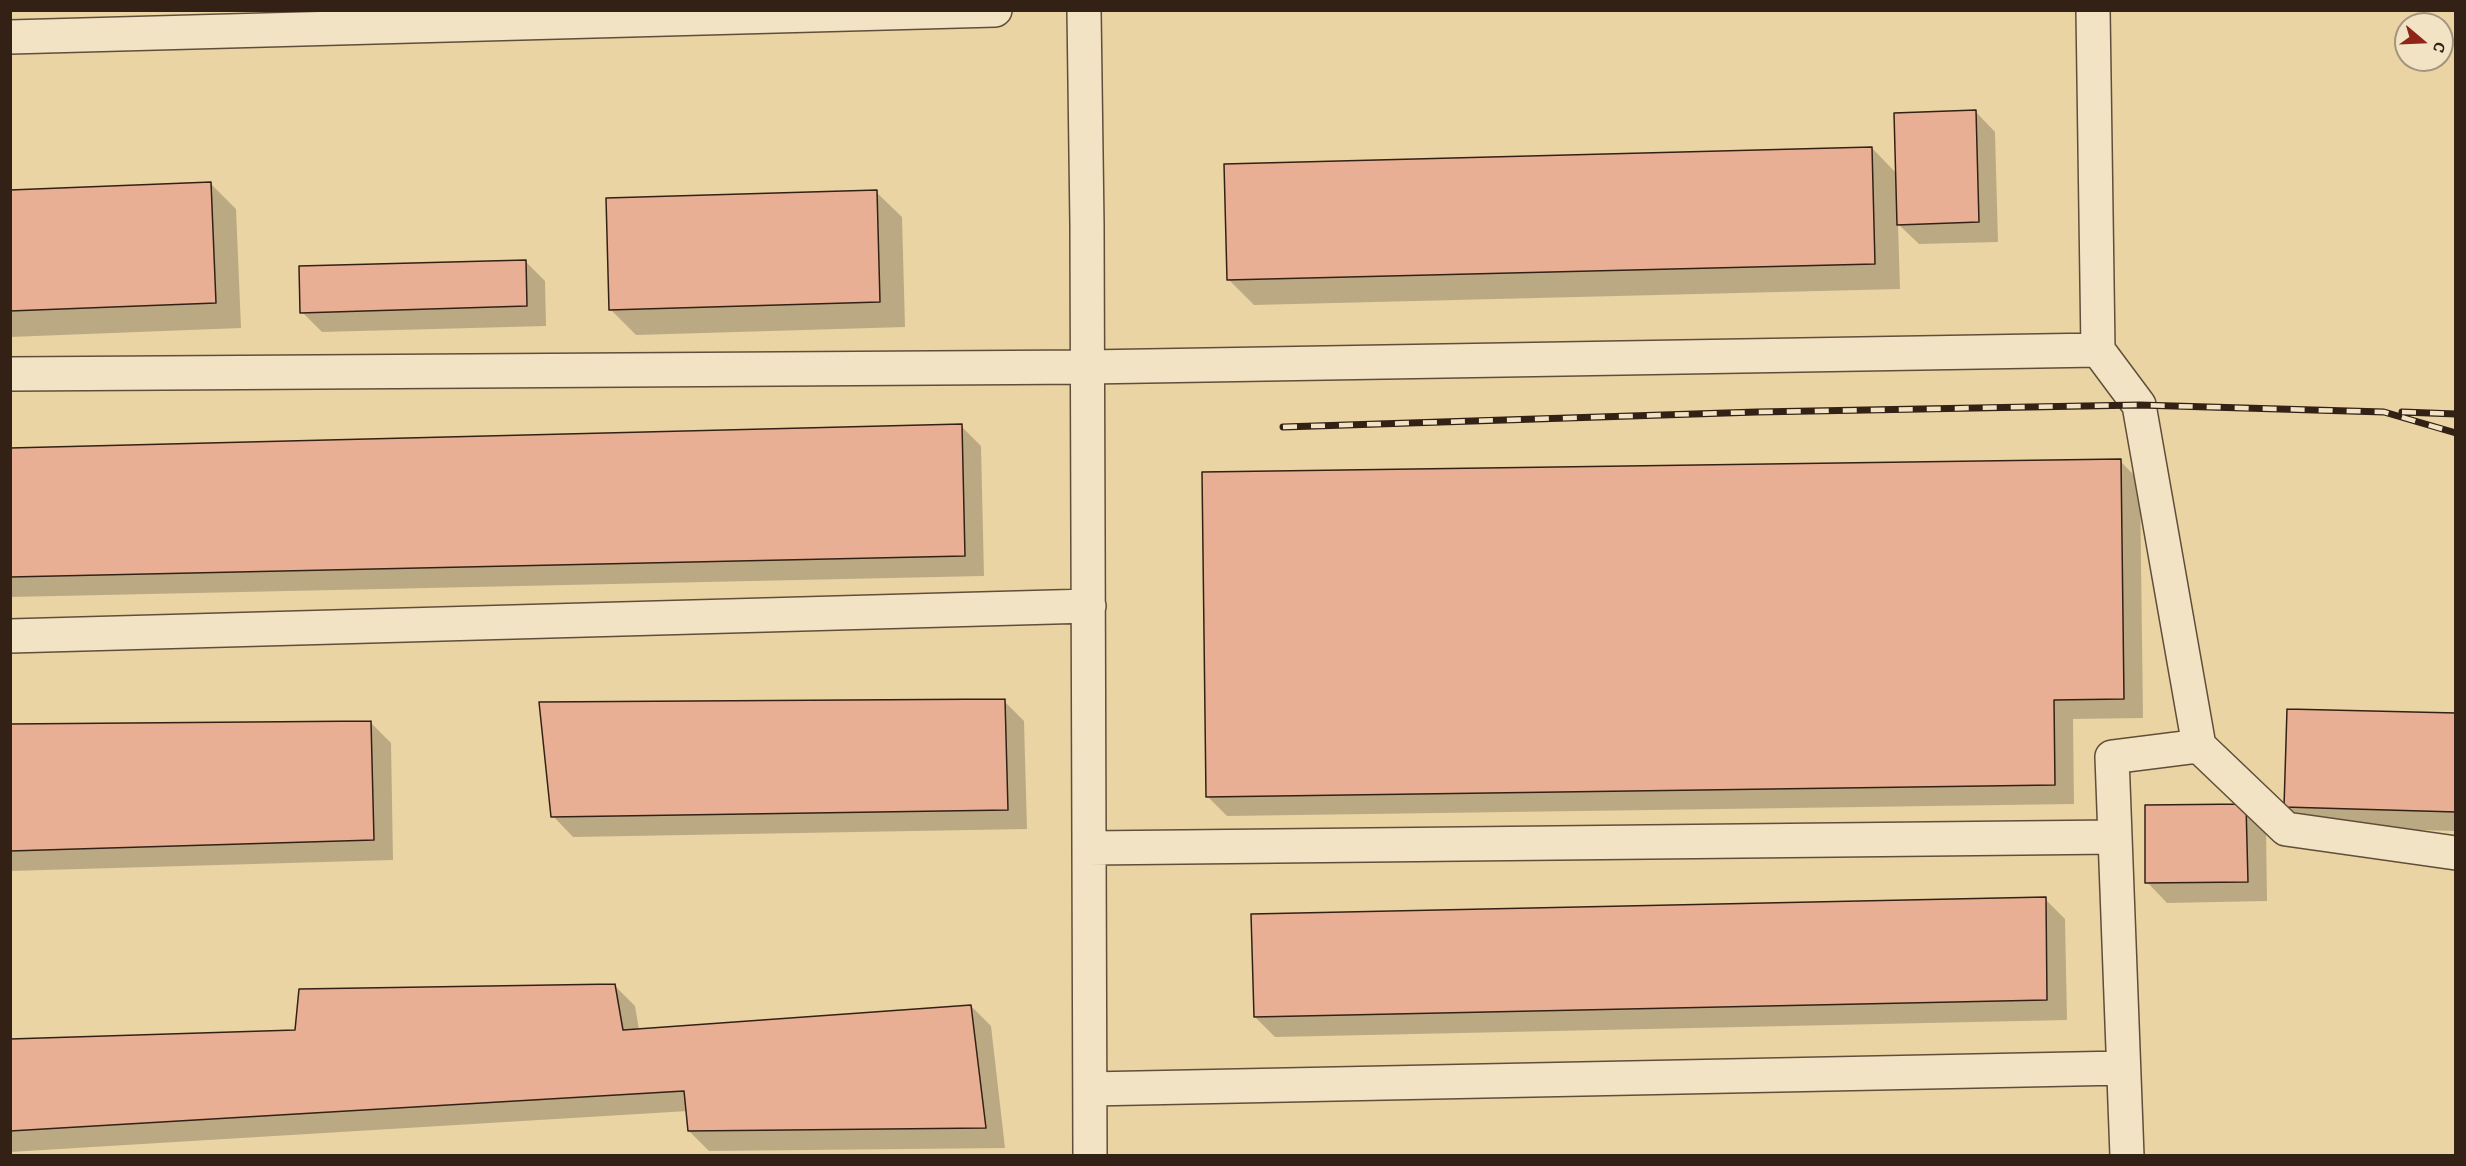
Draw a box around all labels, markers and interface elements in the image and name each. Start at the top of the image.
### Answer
north arrow [2394,12,2454,72]
text: С [2427,39,2451,55]

